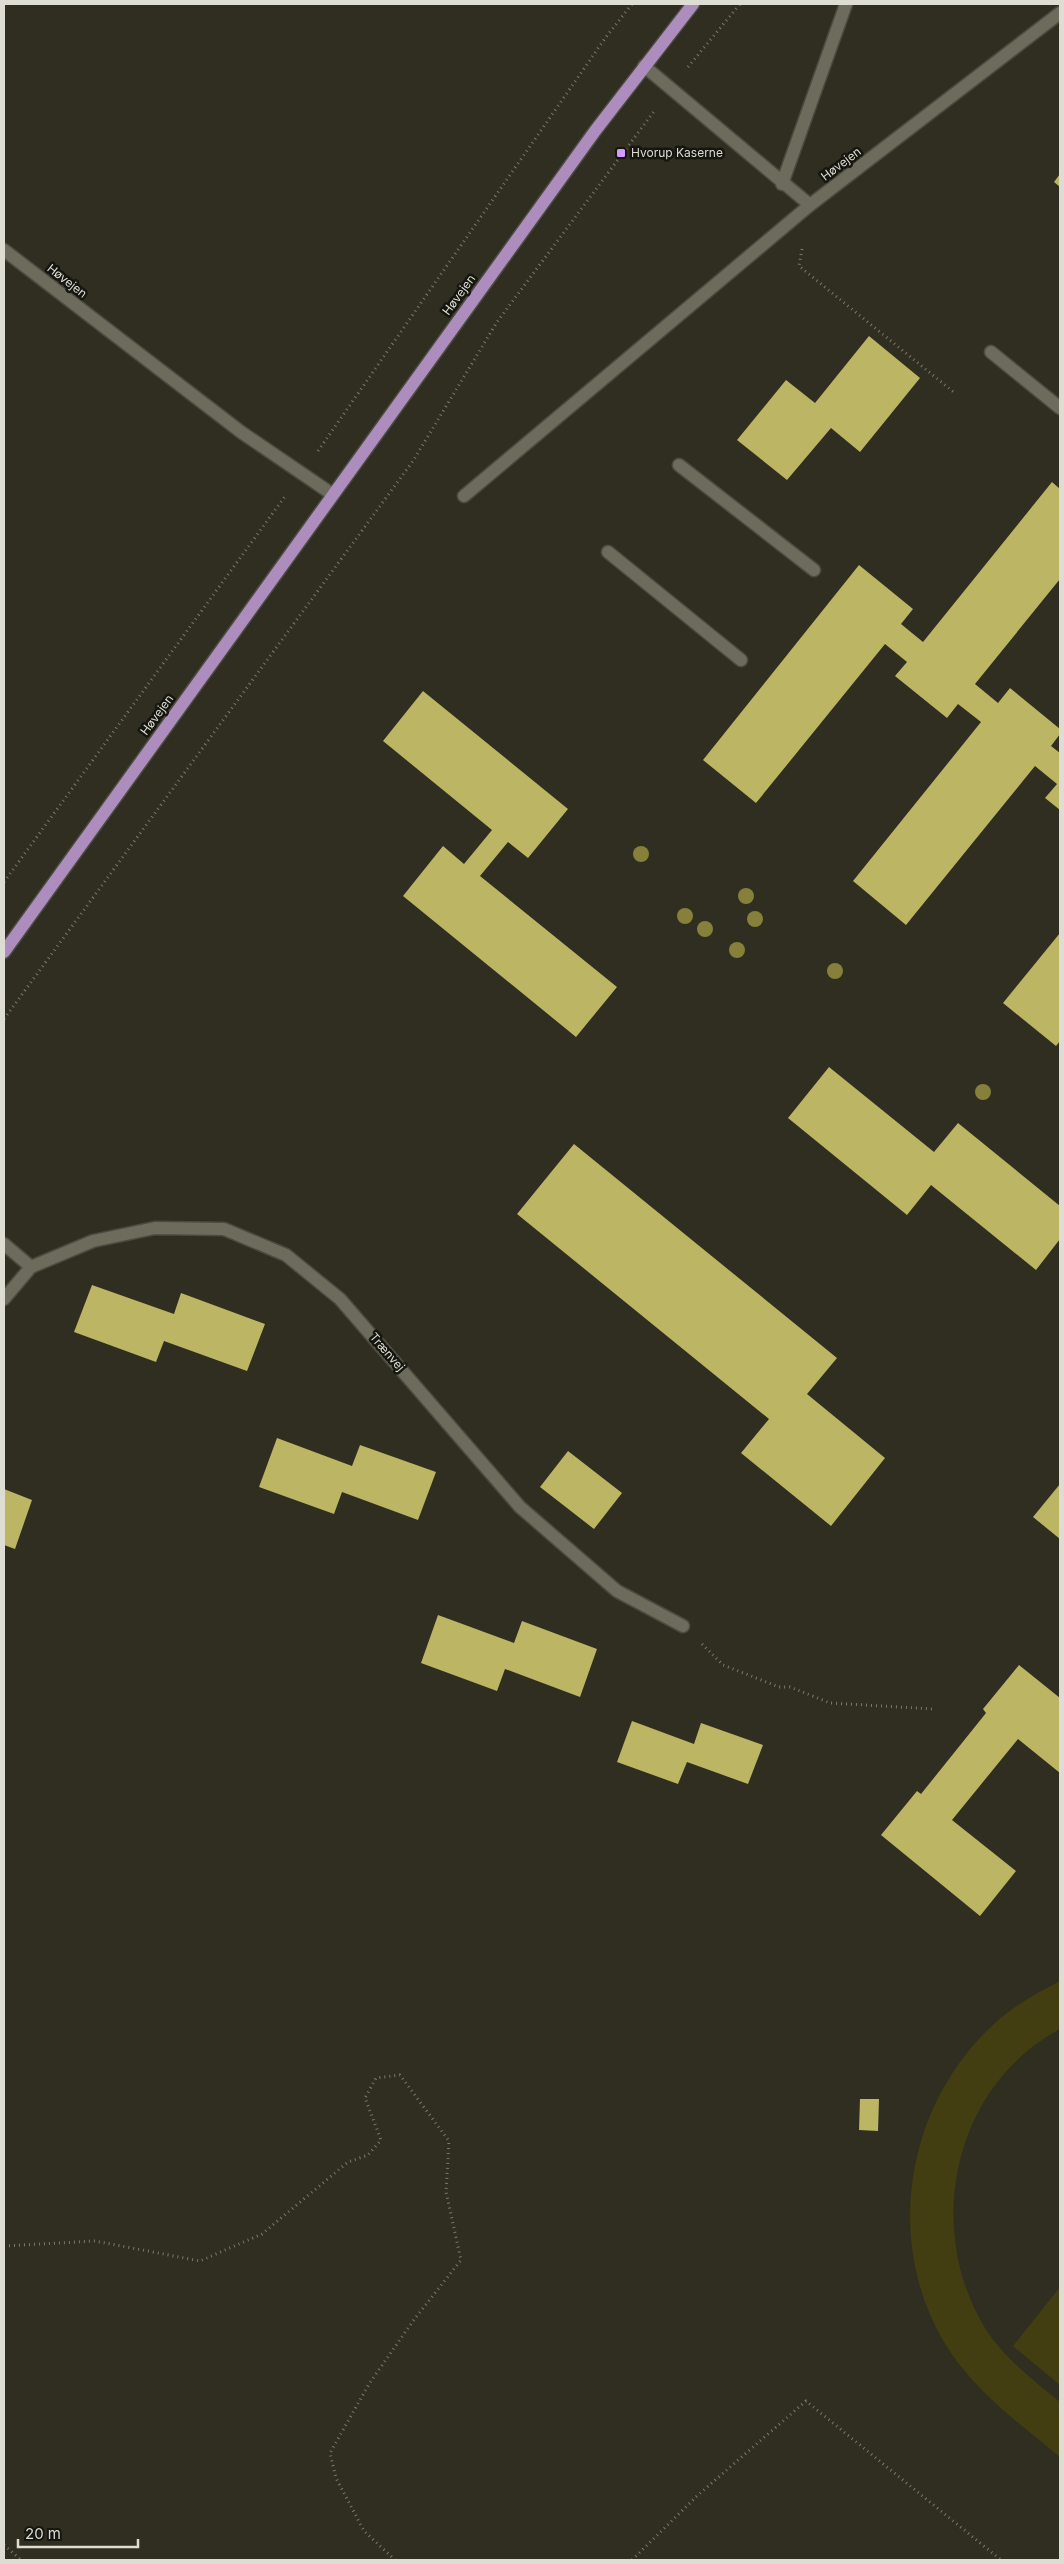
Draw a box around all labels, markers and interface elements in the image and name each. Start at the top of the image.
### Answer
street label: Høvejen [818,144,864,184]
place label: Hvorup Kaserne [631,145,723,160]
marker: Hvorup Kaserne [615,147,627,159]
street label: Høvejen [44,260,90,301]
street label: Høvejen [439,272,478,318]
street label: Høvejen [137,692,176,738]
street label: Trænvej [367,1329,408,1374]
scale bar [18,2516,138,2548]
text: 20 m [25,2524,61,2543]

